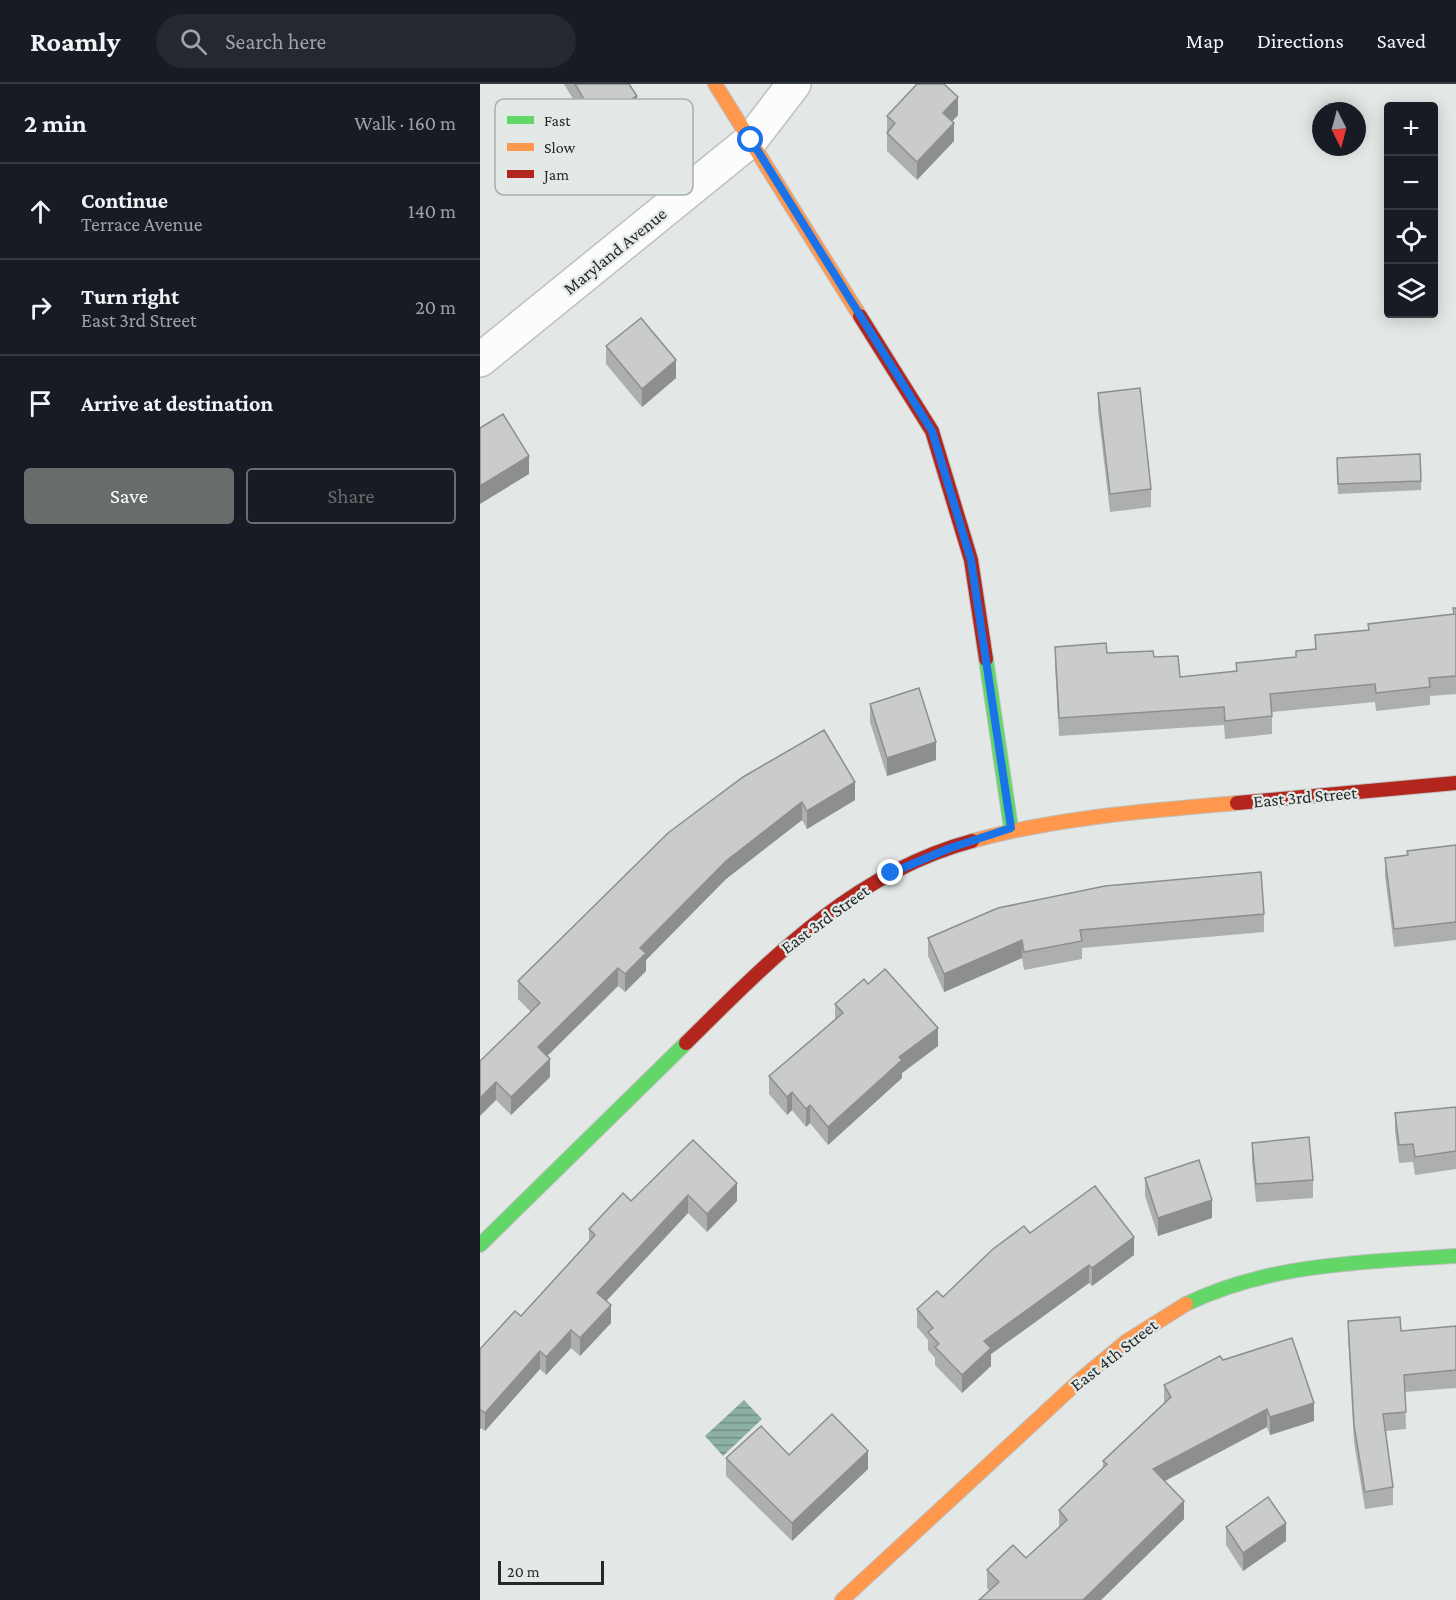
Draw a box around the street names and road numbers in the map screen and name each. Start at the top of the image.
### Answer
street label: Maryland Avenue [560,203,671,299]
street label: East 3rd Street [1252,782,1359,811]
street label: East 3rd Street [777,880,874,958]
street label: East 4th Street [1067,1314,1162,1395]

